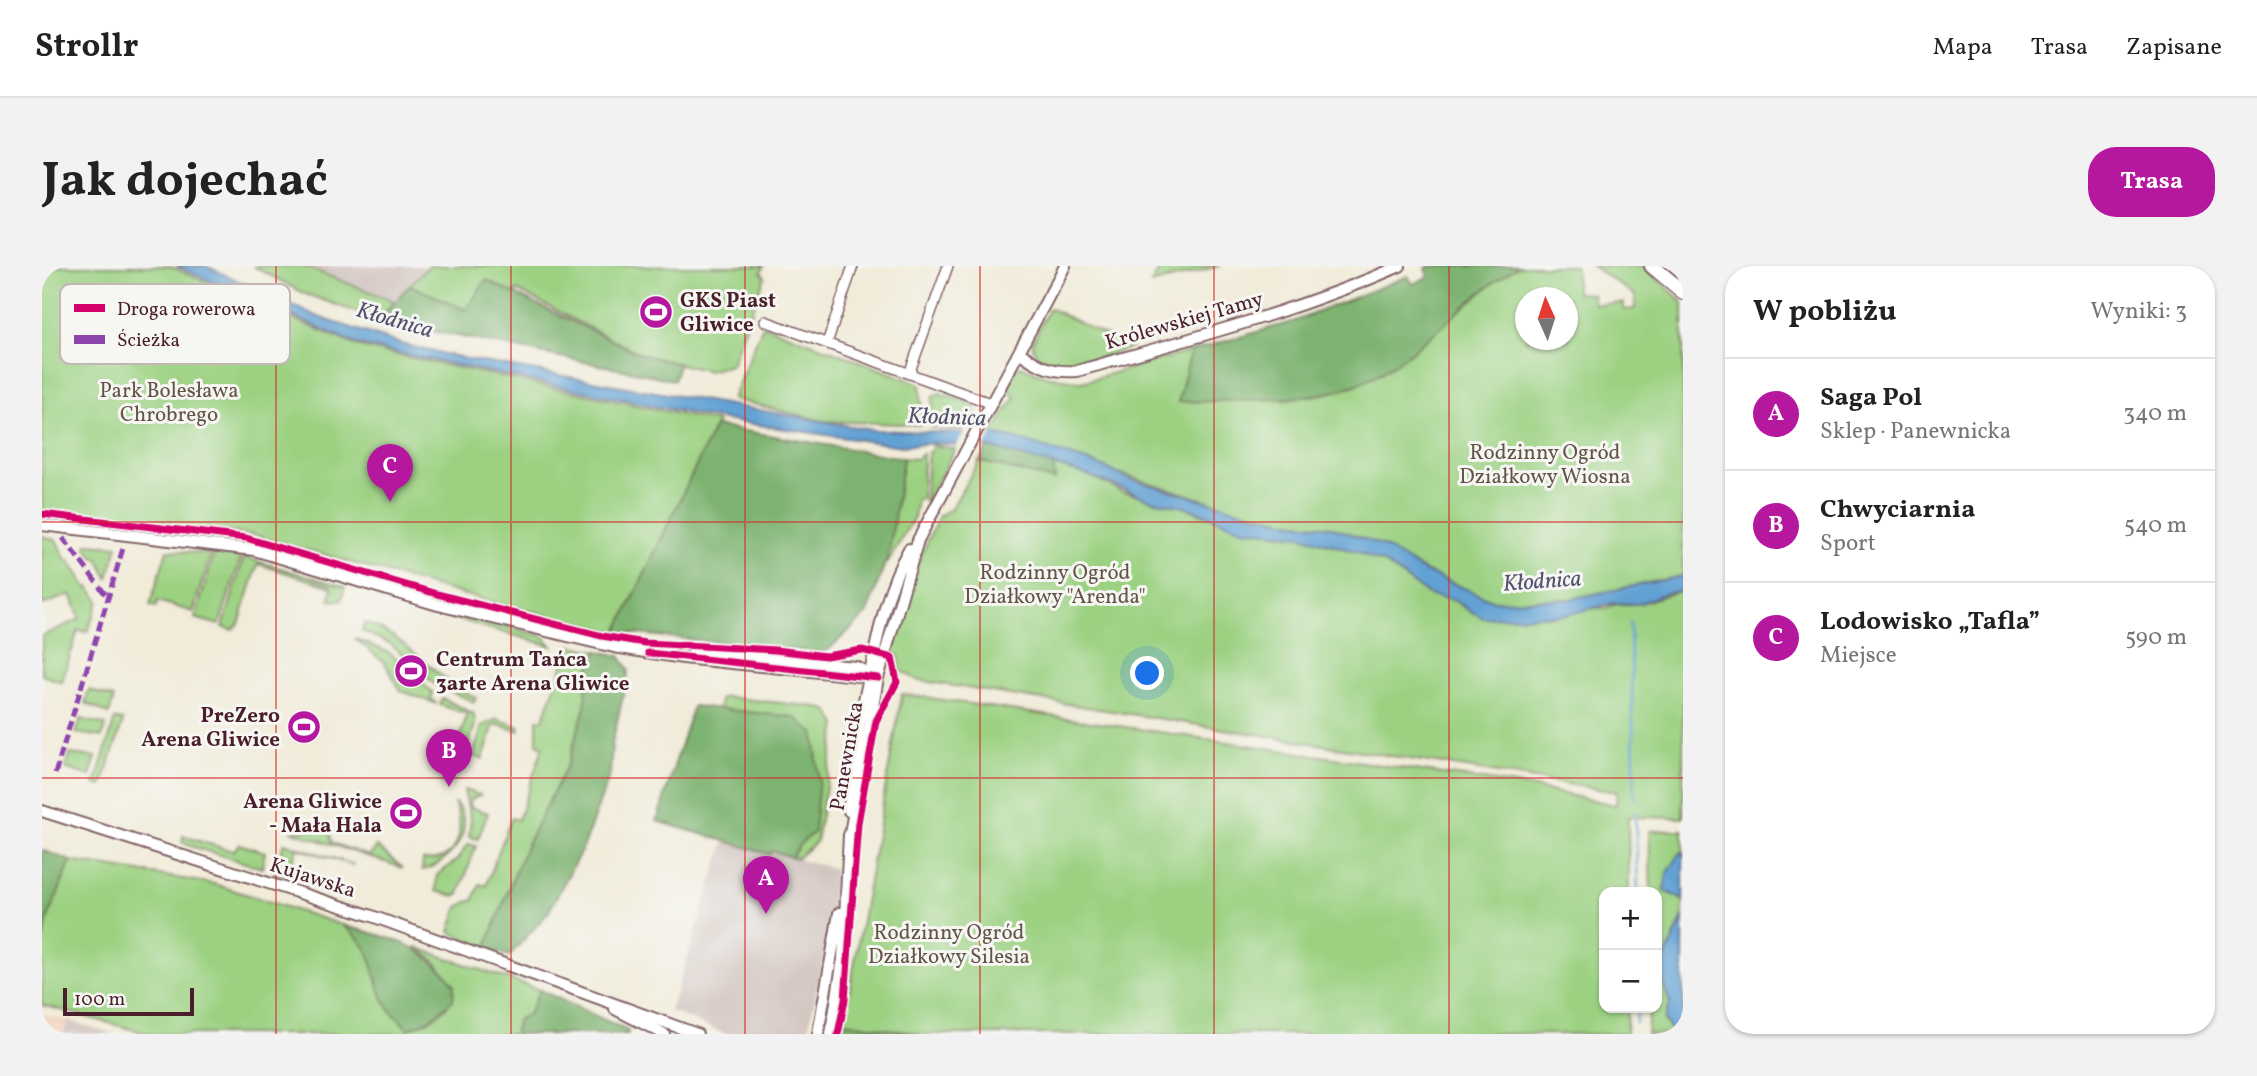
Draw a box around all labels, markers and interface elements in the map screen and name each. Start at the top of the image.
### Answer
text: Strollr [35,25,138,71]
text: Mapa [1933,31,1993,65]
text: Trasa [2031,31,2088,65]
text: Zapisane [2126,31,2222,65]
button: Trasa [2088,147,2215,217]
text: Jak dojechać [42,148,328,217]
legend [60,284,290,364]
street label: Królewskiej Tamy [1102,285,1267,358]
place label: GKS Piast Gliwice [680,287,776,340]
north arrow [1515,287,1578,350]
text: W pobliżu [1753,291,1896,333]
sports icon: GKS Piast Gliwice [637,293,675,331]
water label: Kłodnica [352,295,437,347]
text: Wyniki: 3 [2090,296,2187,328]
text: Droga rowerowa [117,297,255,323]
text: Ścieżka [117,328,180,354]
park label: Park Bolesława Chrobrego [99,377,239,430]
text: Saga Pol [1820,380,1922,416]
text: A [1768,398,1784,430]
text: 340 m [2123,398,2187,430]
water label: Kłodnica [907,401,987,435]
text: Sklep · Panewnicka [1820,416,2011,448]
park label: Rodzinny Ogród Działkowy Wiosna [1459,439,1631,492]
pin: C [367,444,413,502]
text: Chwyciarnia [1820,492,1975,528]
text: B [1768,510,1784,542]
text: 540 m [2124,510,2187,542]
text: Sport [1820,528,1876,560]
park label: Rodzinny Ogród Działkowy "Arenda" [964,559,1146,612]
water label: Kłodnica [1502,563,1583,601]
text: Lodowisko „Tafla” [1820,604,2040,640]
text: C [1769,622,1783,654]
text: 590 m [2125,622,2187,654]
text: Miejsce [1820,640,1897,672]
place label: Centrum Tańca 3arte Arena Gliwice [436,646,630,699]
sports icon: Centrum Tańca 3arte Arena Gliwice [392,652,430,690]
your location [1130,656,1164,690]
street label: Panewnicka [824,699,871,813]
place label: PreZero Arena Gliwice [141,702,280,755]
sports icon: PreZero Arena Gliwice [285,708,323,746]
pin: B [426,729,472,787]
place label: Arena Gliwice - Mała Hala [243,788,382,841]
sports icon: Arena Gliwice - Mała Hala [387,794,425,832]
street label: Kujawska [266,851,359,906]
pin: A [743,856,789,914]
map controls [1599,887,1662,1013]
button: + [1599,887,1662,950]
park label: Rodzinny Ogród Działkowy Silesia [868,919,1030,972]
button: − [1599,950,1662,1013]
scale bar [63,985,194,1017]
text: 100 m [74,987,125,1013]

